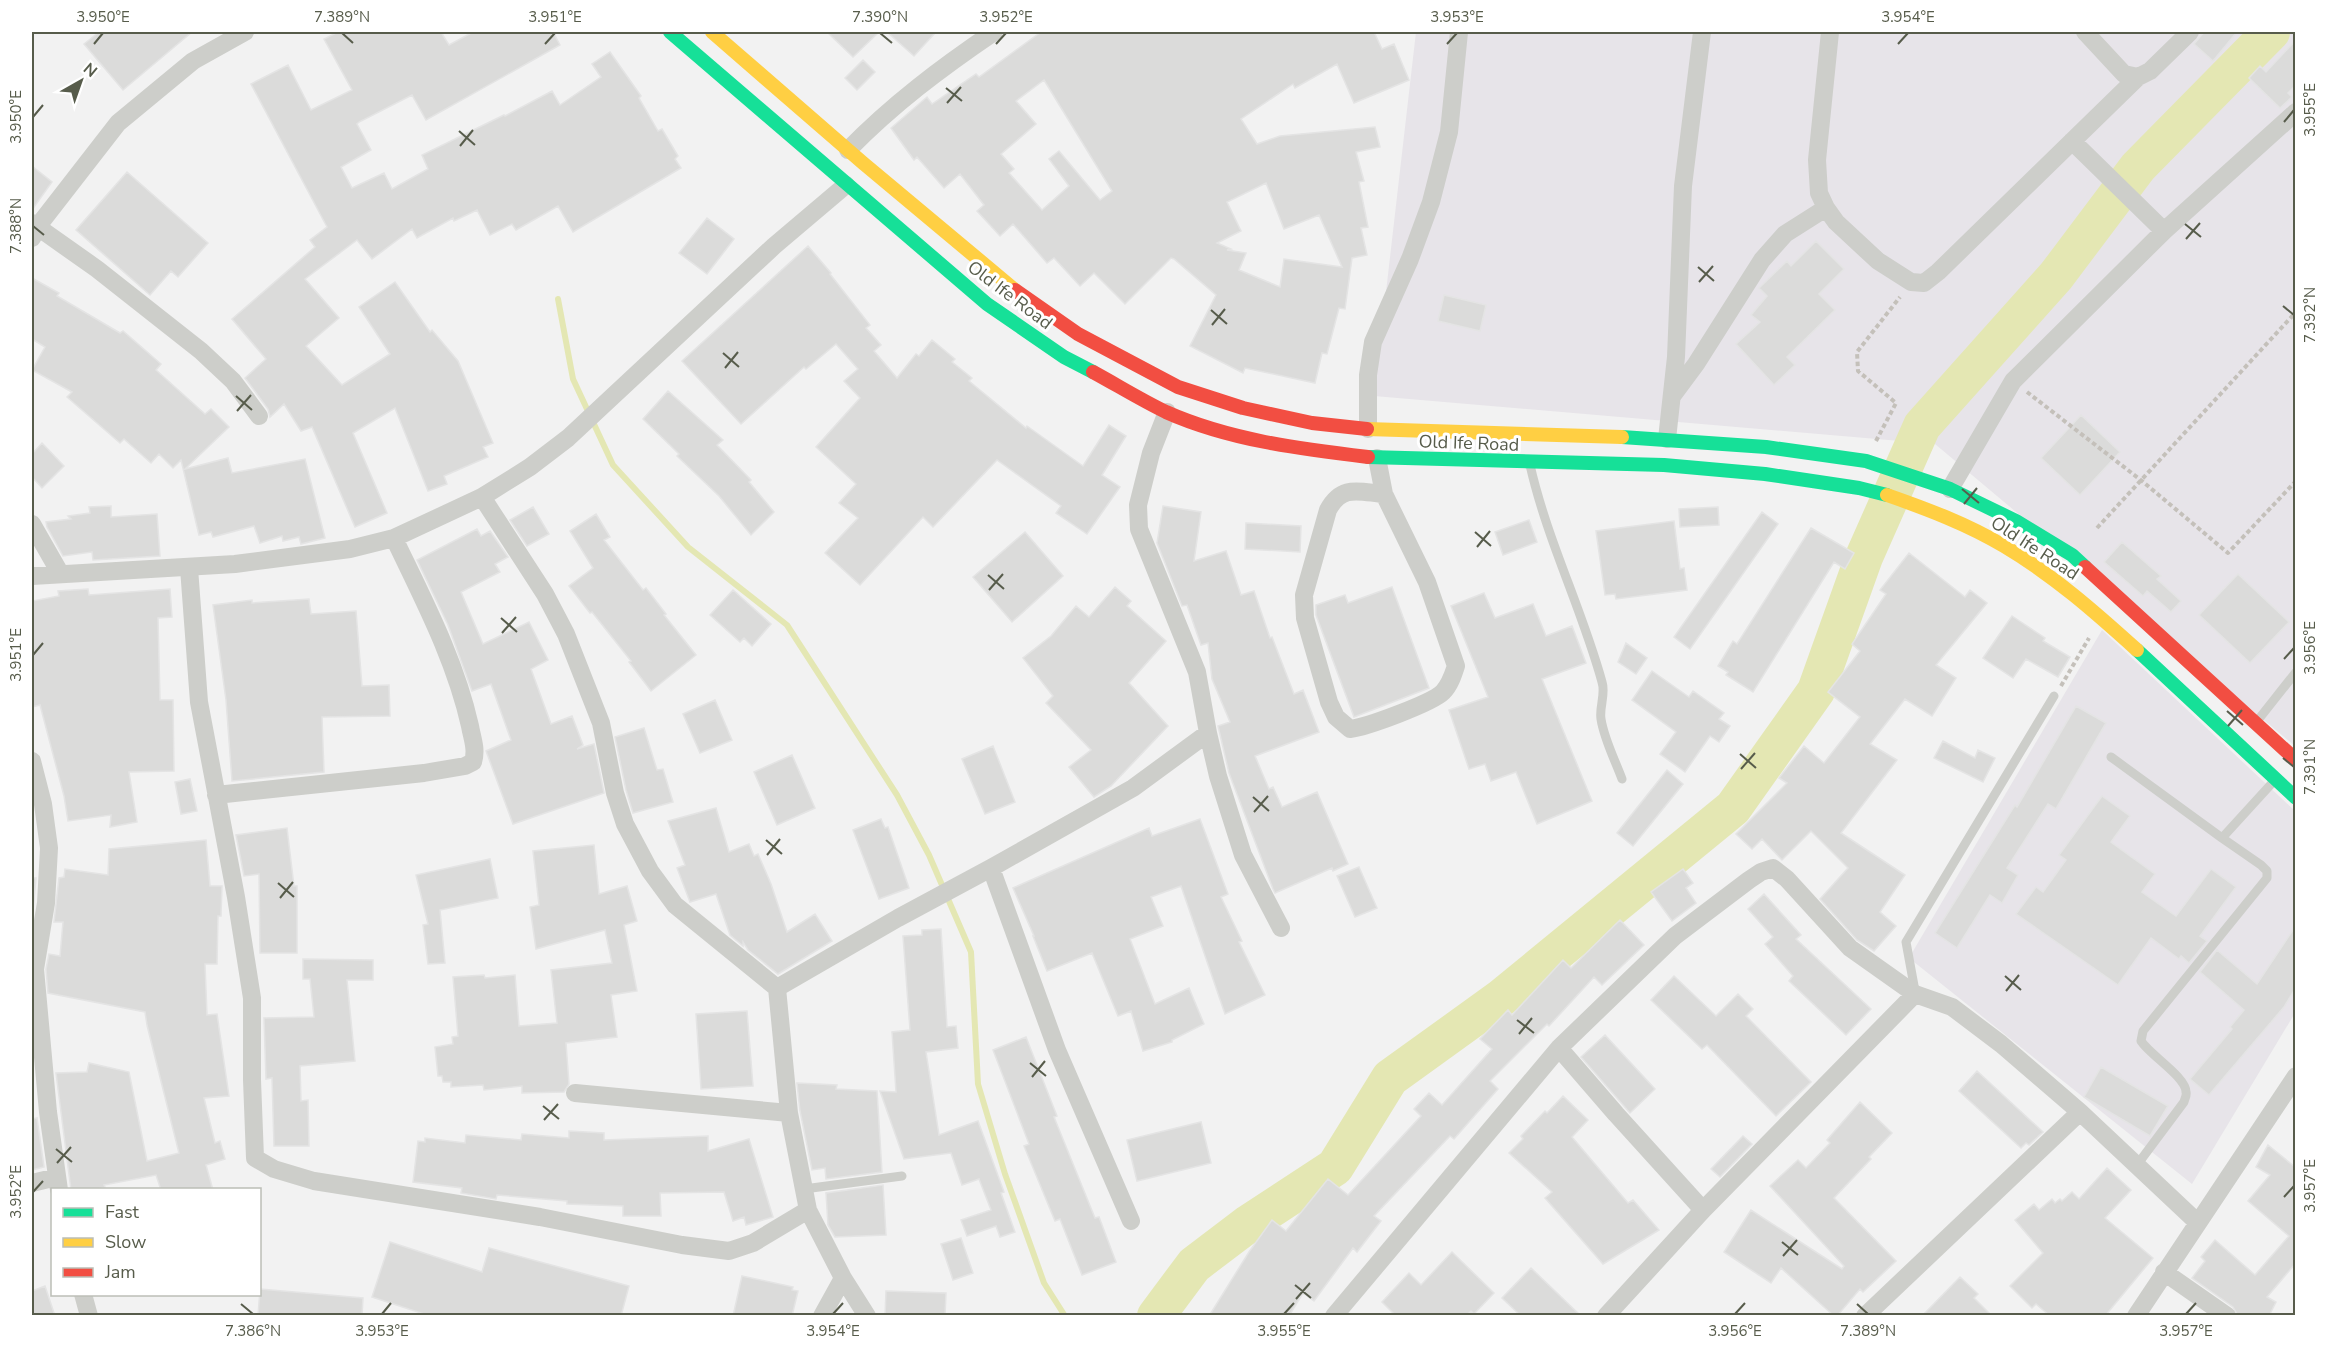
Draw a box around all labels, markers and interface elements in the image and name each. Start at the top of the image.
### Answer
text: 3.950°E [76,7,130,27]
text: 7.389°N [314,7,370,27]
text: 3.951°E [528,7,582,27]
text: 7.390°N [852,7,908,27]
text: 3.952°E [979,7,1033,27]
text: 3.953°E [1430,7,1484,27]
text: 3.954°E [1881,7,1935,27]
north arrow [51,51,111,111]
text: N [78,58,102,83]
text: 3.955°E [2300,83,2320,137]
text: 3.950°E [6,90,26,144]
text: 7.388°N [6,198,26,254]
street label: Old Ife Road [963,255,1057,335]
text: 7.392°N [2300,287,2320,343]
street label: Old Ife Road [1418,429,1520,457]
street label: Old Ife Road [1986,511,2084,585]
text: 3.956°E [2300,621,2320,675]
text: 3.951°E [6,628,26,682]
text: 7.391°N [2300,739,2320,795]
text: 3.957°E [2300,1159,2320,1213]
text: 3.952°E [6,1165,26,1219]
legend [51,1188,261,1296]
text: Fast [105,1200,140,1224]
text: Slow [105,1230,146,1254]
text: Jam [104,1260,136,1284]
text: 7.386°N [225,1321,281,1341]
text: 3.953°E [355,1321,409,1341]
text: 3.954°E [806,1321,860,1341]
text: 3.955°E [1257,1321,1311,1341]
text: 3.956°E [1708,1321,1762,1341]
text: 7.389°N [1840,1321,1896,1341]
text: 3.957°E [2159,1321,2213,1341]

